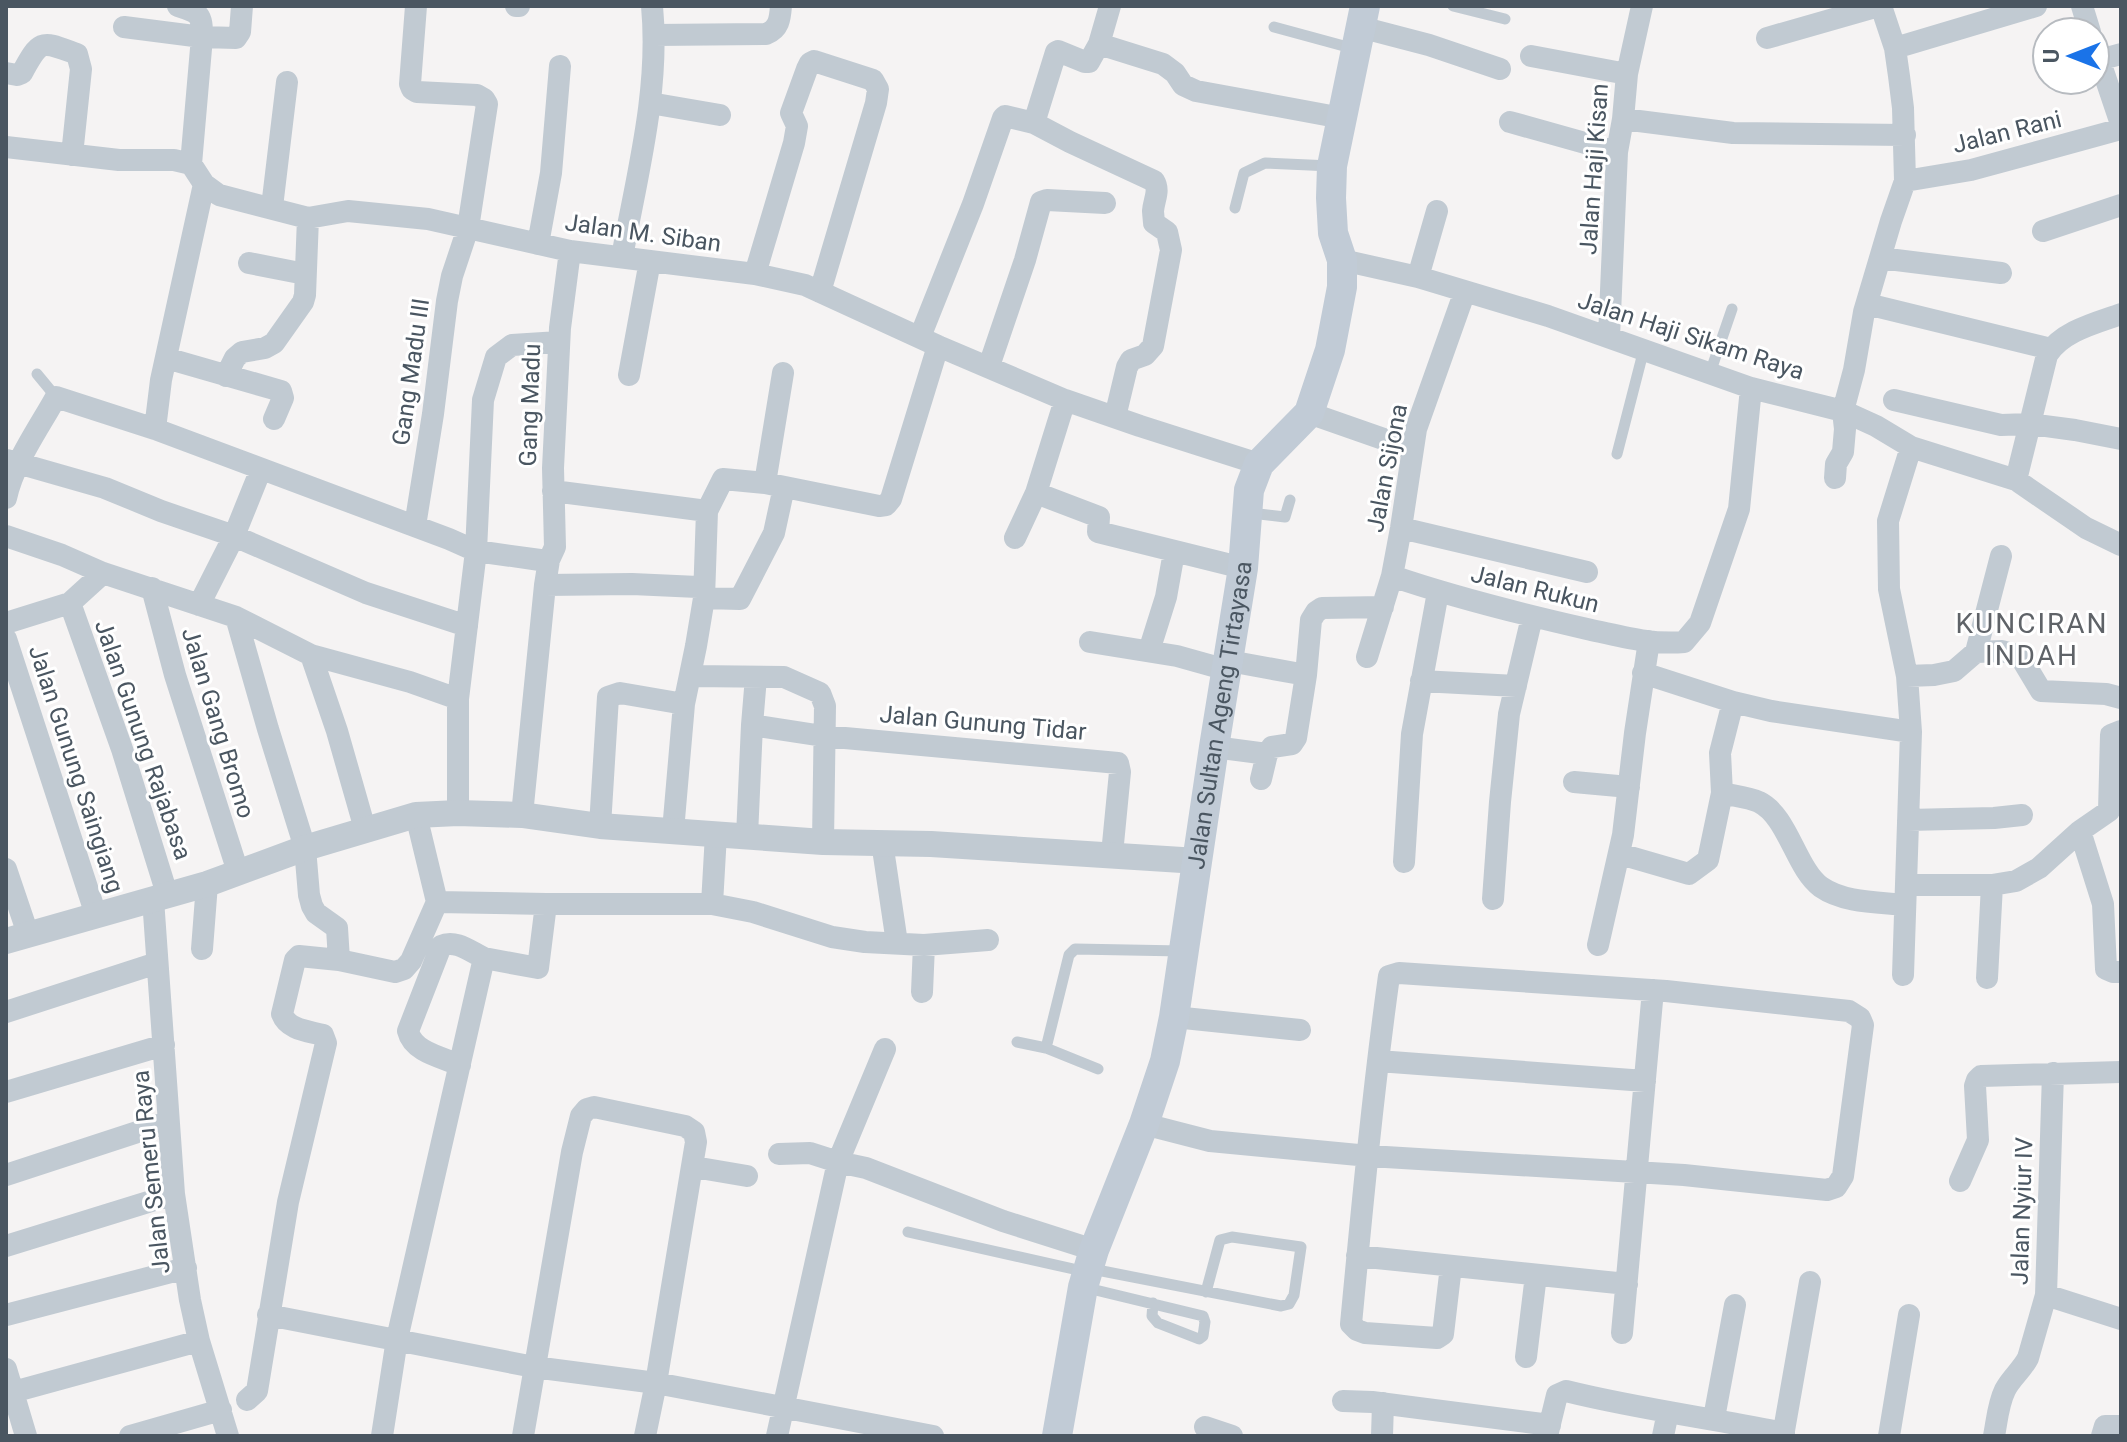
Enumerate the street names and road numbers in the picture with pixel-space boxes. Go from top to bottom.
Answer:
street label: Jalan Haji Kisan [1574,82,1614,256]
street label: Jalan Rani [1950,105,2064,159]
street label: Jalan M. Siban [563,208,723,258]
street label: Jalan Haji Sikam Raya [1574,286,1808,386]
street label: Gang Madu III [387,297,435,447]
street label: Gang Madu [514,343,546,467]
street label: Jalan Sijona [1361,401,1413,535]
street label: Jalan Sultan Ageng Tirtayasa [1182,560,1257,871]
street label: Jalan Rukun [1468,560,1602,618]
street label: Jalan Gunung Rajabasa [89,616,197,864]
street label: Jalan Gang Bromo [176,624,260,822]
street label: Jalan Gunung Saingiang [23,642,129,896]
street label: Jalan Gunung Tidar [878,700,1088,746]
street label: Jalan Semeru Raya [126,1069,176,1275]
street label: Jalan Nyiur IV [2005,1137,2039,1285]

